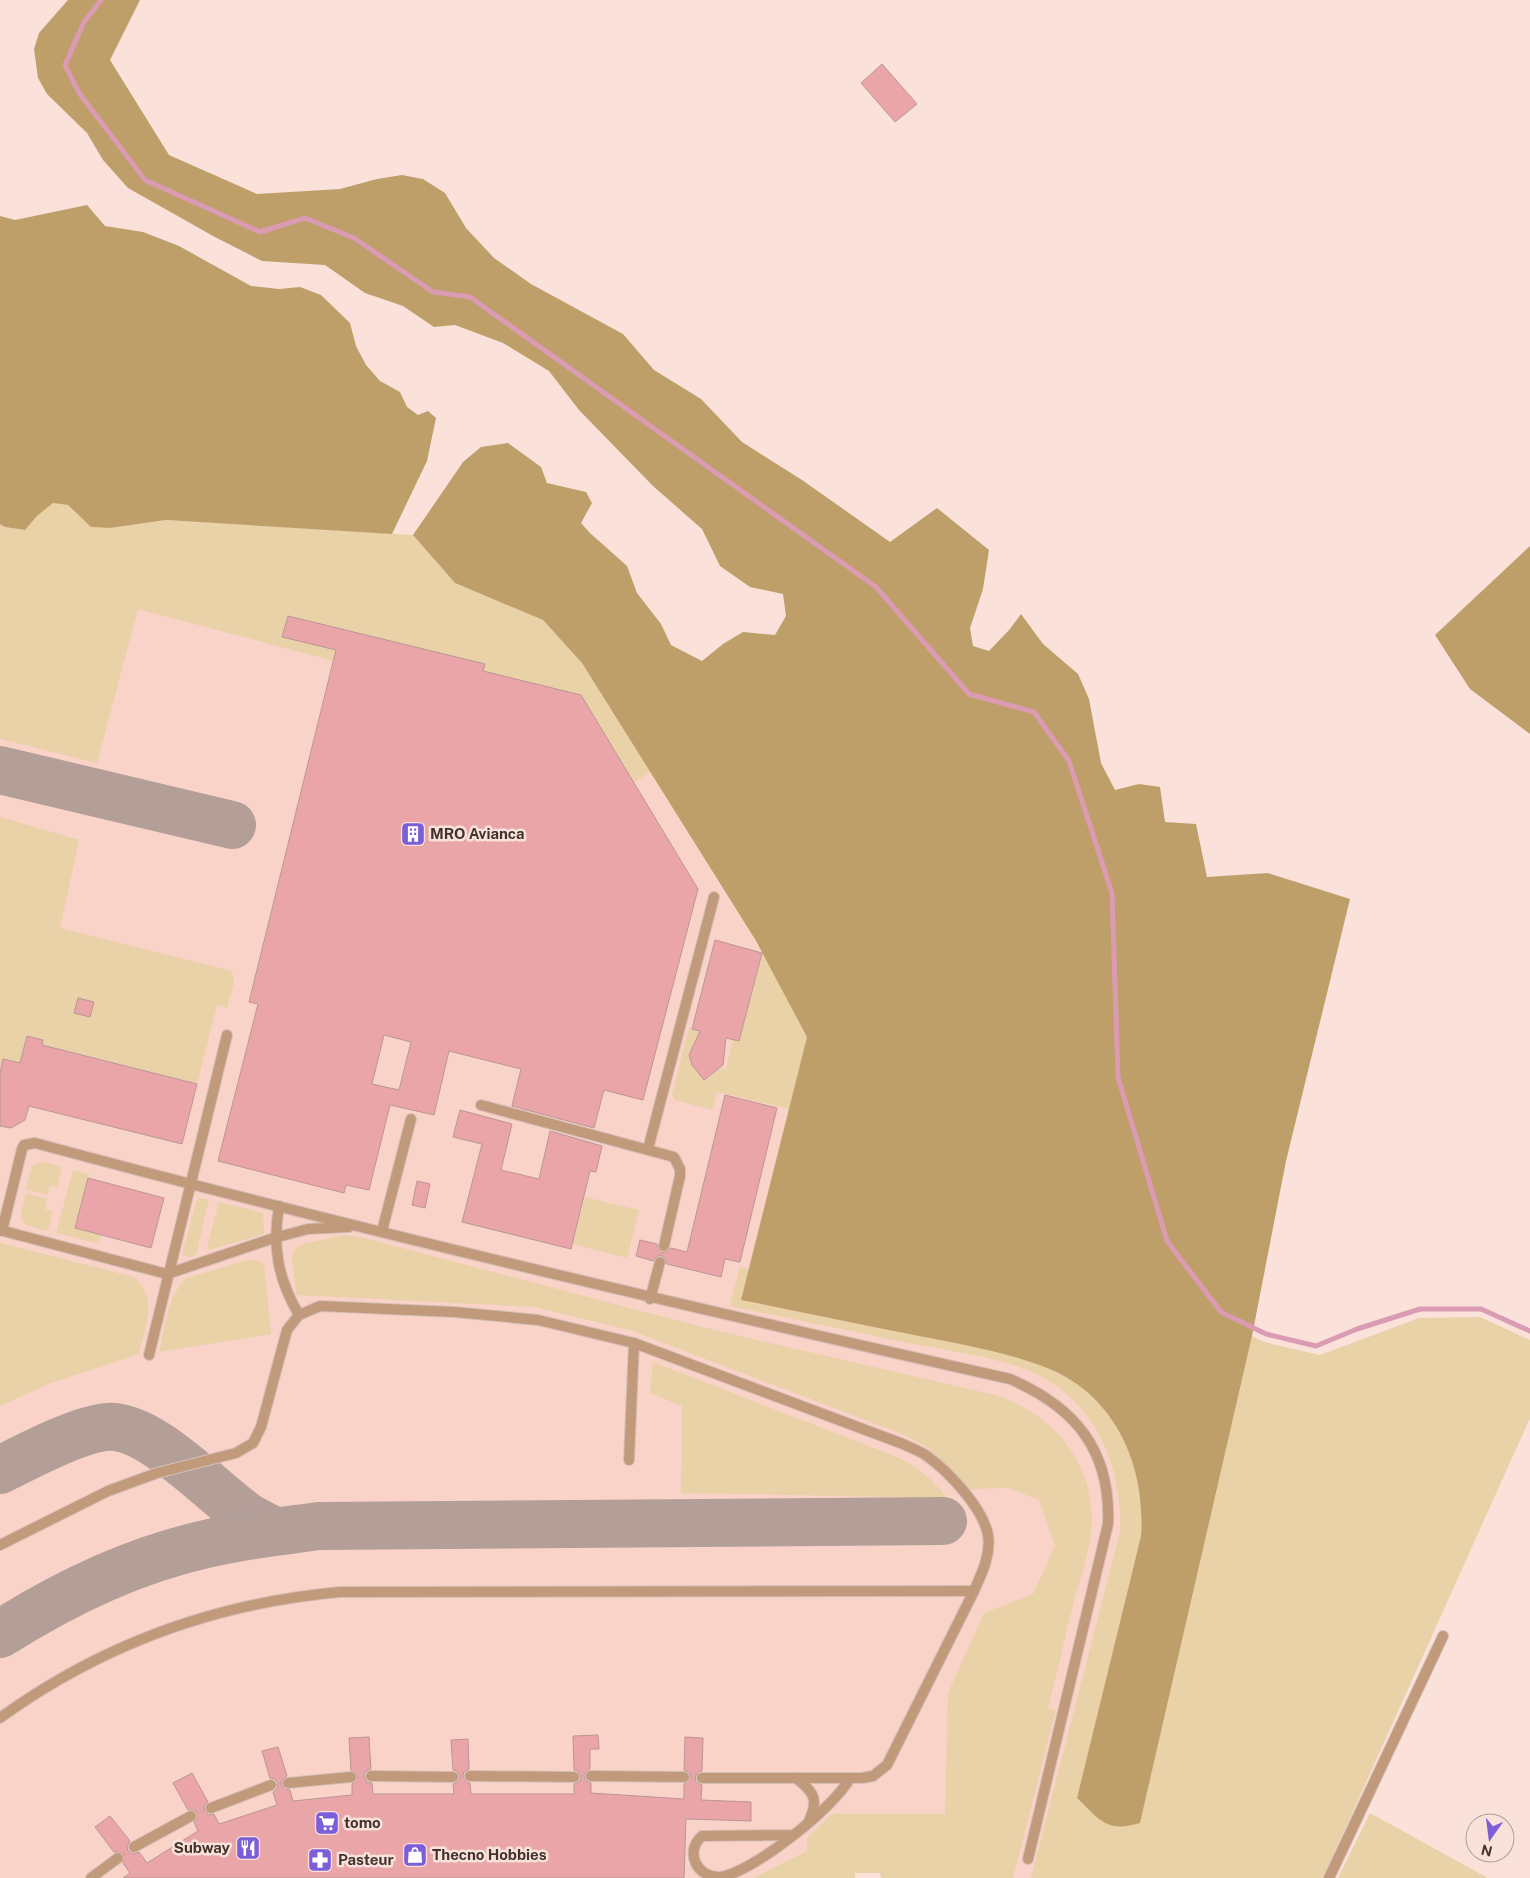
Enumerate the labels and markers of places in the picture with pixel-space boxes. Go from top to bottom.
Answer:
building icon: MRO Avianca [400,821,426,847]
place label: MRO Avianca [430,825,524,842]
supermarket icon: tomo [314,1810,340,1836]
place label: tomo [344,1814,381,1831]
restaurant icon: Subway [235,1835,261,1861]
place label: Subway [174,1839,231,1856]
shop icon: Thecno Hobbies [402,1842,428,1868]
place label: Thecno Hobbies [432,1846,547,1863]
pharmacy icon: Pasteur [307,1847,333,1873]
place label: Pasteur [338,1851,394,1868]

